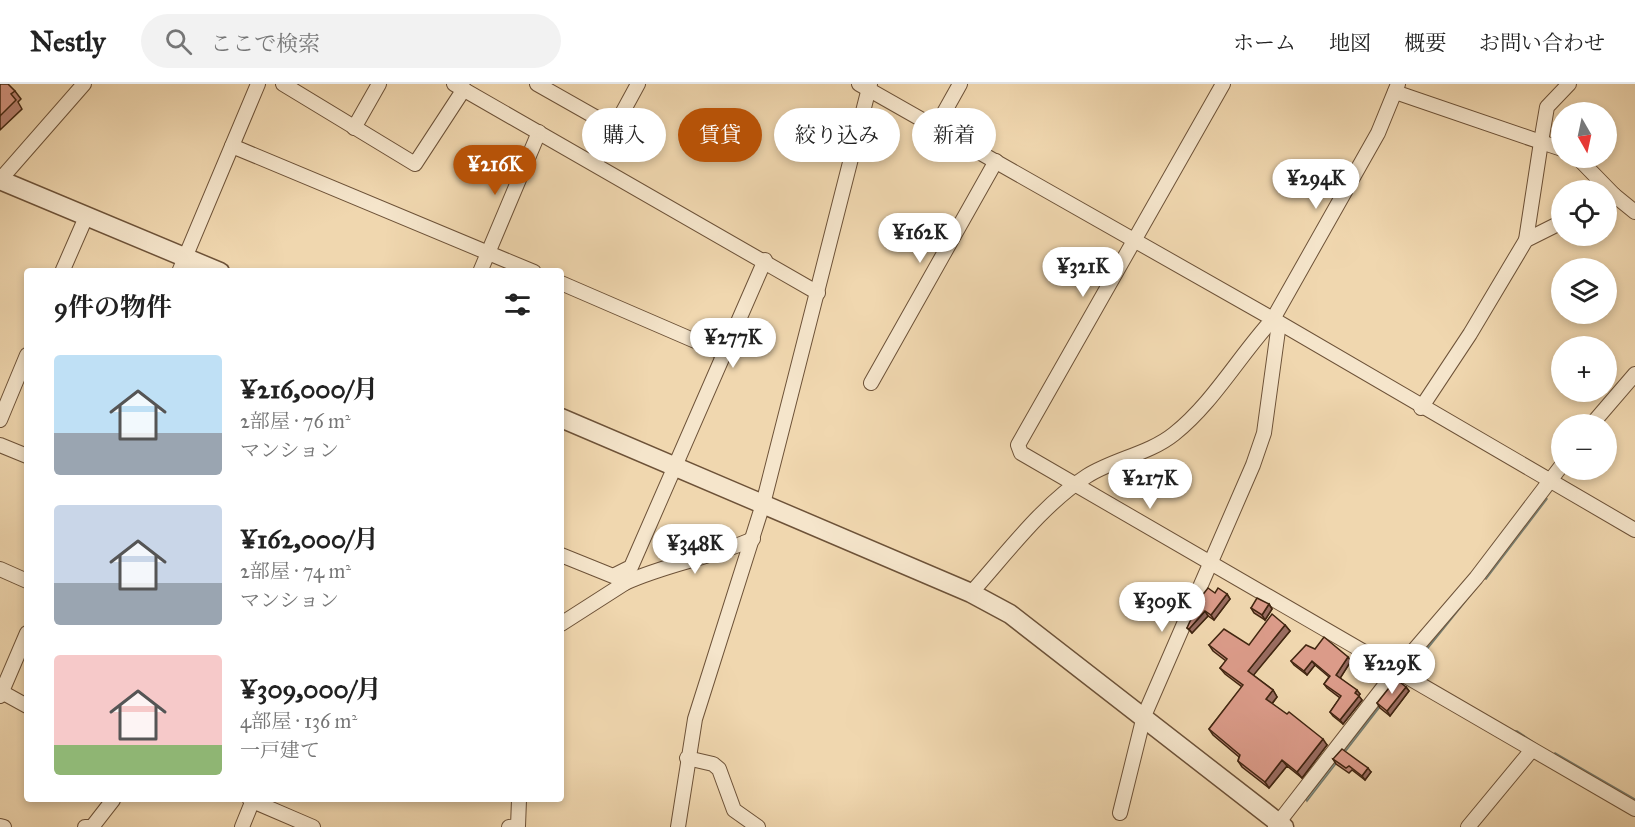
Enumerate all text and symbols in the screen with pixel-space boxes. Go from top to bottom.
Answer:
search box [141,14,561,68]
text: Nestly [30,24,105,59]
icon: search [162,25,195,58]
text: ここで検索 [210,30,320,57]
text: ホーム [1233,30,1296,56]
text: 地図 [1329,30,1371,56]
text: 概要 [1404,30,1446,56]
text: お問い合わせ [1479,30,1605,56]
north arrow [1551,102,1617,168]
map controls [1551,102,1617,480]
chip: 購入 [582,108,666,162]
chip: 賃貸 [678,108,762,162]
chip: 絞り込み [774,108,900,162]
chip: 新着 [912,108,996,162]
pin: ¥216K [453,145,537,196]
text: ¥216K [467,152,523,176]
pin: ¥294K [1274,159,1358,210]
text: ¥294K [1286,166,1346,190]
button: locate [1551,180,1617,246]
pin: ¥162K [878,213,962,264]
text: ¥162K [892,220,948,244]
pin: ¥321K [1041,247,1125,298]
text: ¥321K [1056,254,1110,278]
button: layers [1551,258,1617,324]
icon: filters [501,288,534,321]
text: 9件の物件 [54,291,172,323]
pin: ¥277K [691,318,775,369]
text: ¥277K [704,325,762,349]
button: + [1551,336,1617,402]
text: ¥216,000/月 [240,373,379,405]
icon: home [102,379,174,451]
text: 2部屋 · 76 m² [240,409,351,433]
button: − [1551,414,1617,480]
text: マンション [240,438,339,462]
pin: ¥217K [1108,459,1192,510]
text: ¥217K [1122,466,1178,490]
text: ¥162,000/月 [240,523,379,555]
pin: ¥348K [653,524,737,575]
icon: home [102,529,174,601]
text: ¥348K [666,531,724,555]
text: 2部屋 · 74 m² [240,559,351,583]
pin: ¥309K [1120,582,1204,633]
text: マンション [240,588,339,612]
text: ¥309K [1133,589,1191,613]
pin: ¥229K [1350,644,1434,695]
text: ¥229K [1363,651,1421,675]
text: ¥309,000/月 [240,673,382,705]
icon: home [102,679,174,751]
text: 4部屋 · 136 m² [240,709,357,733]
text: 一戸建て [240,738,320,762]

